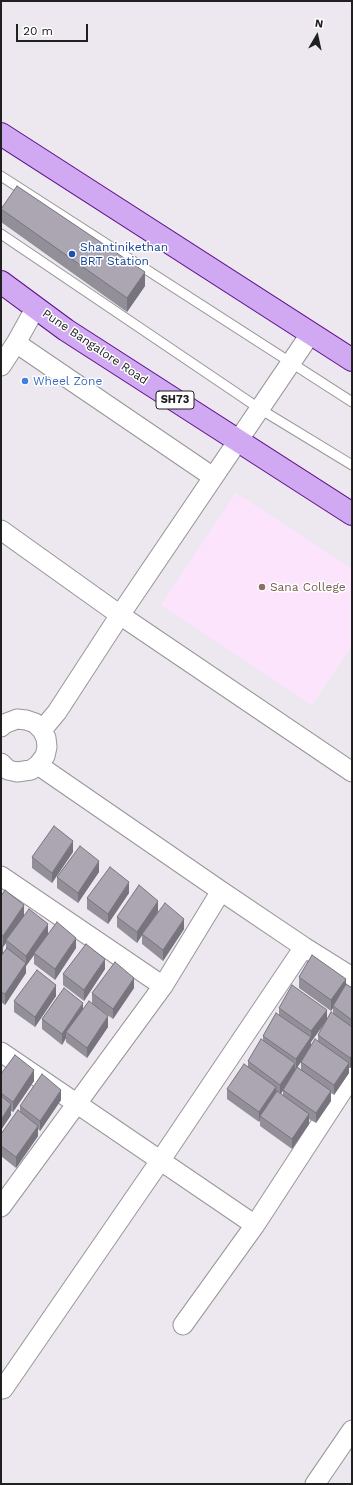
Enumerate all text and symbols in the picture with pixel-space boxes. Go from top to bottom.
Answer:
scale bar [18,16,90,42]
north arrow [297,16,337,56]
text: N [314,17,324,31]
text: 20 m [23,24,53,38]
place label: Shantinikethan BRT Station [80,240,168,268]
marker: Shantinikethan BRT Station [67,249,77,259]
street label: Pune Bangalore Road [39,306,151,388]
place label: Wheel Zone [33,374,102,388]
marker: Wheel Zone [20,376,30,386]
road number: SH73 [156,391,194,409]
place label: Sana College [270,580,346,594]
marker: Sana College [257,582,267,592]

